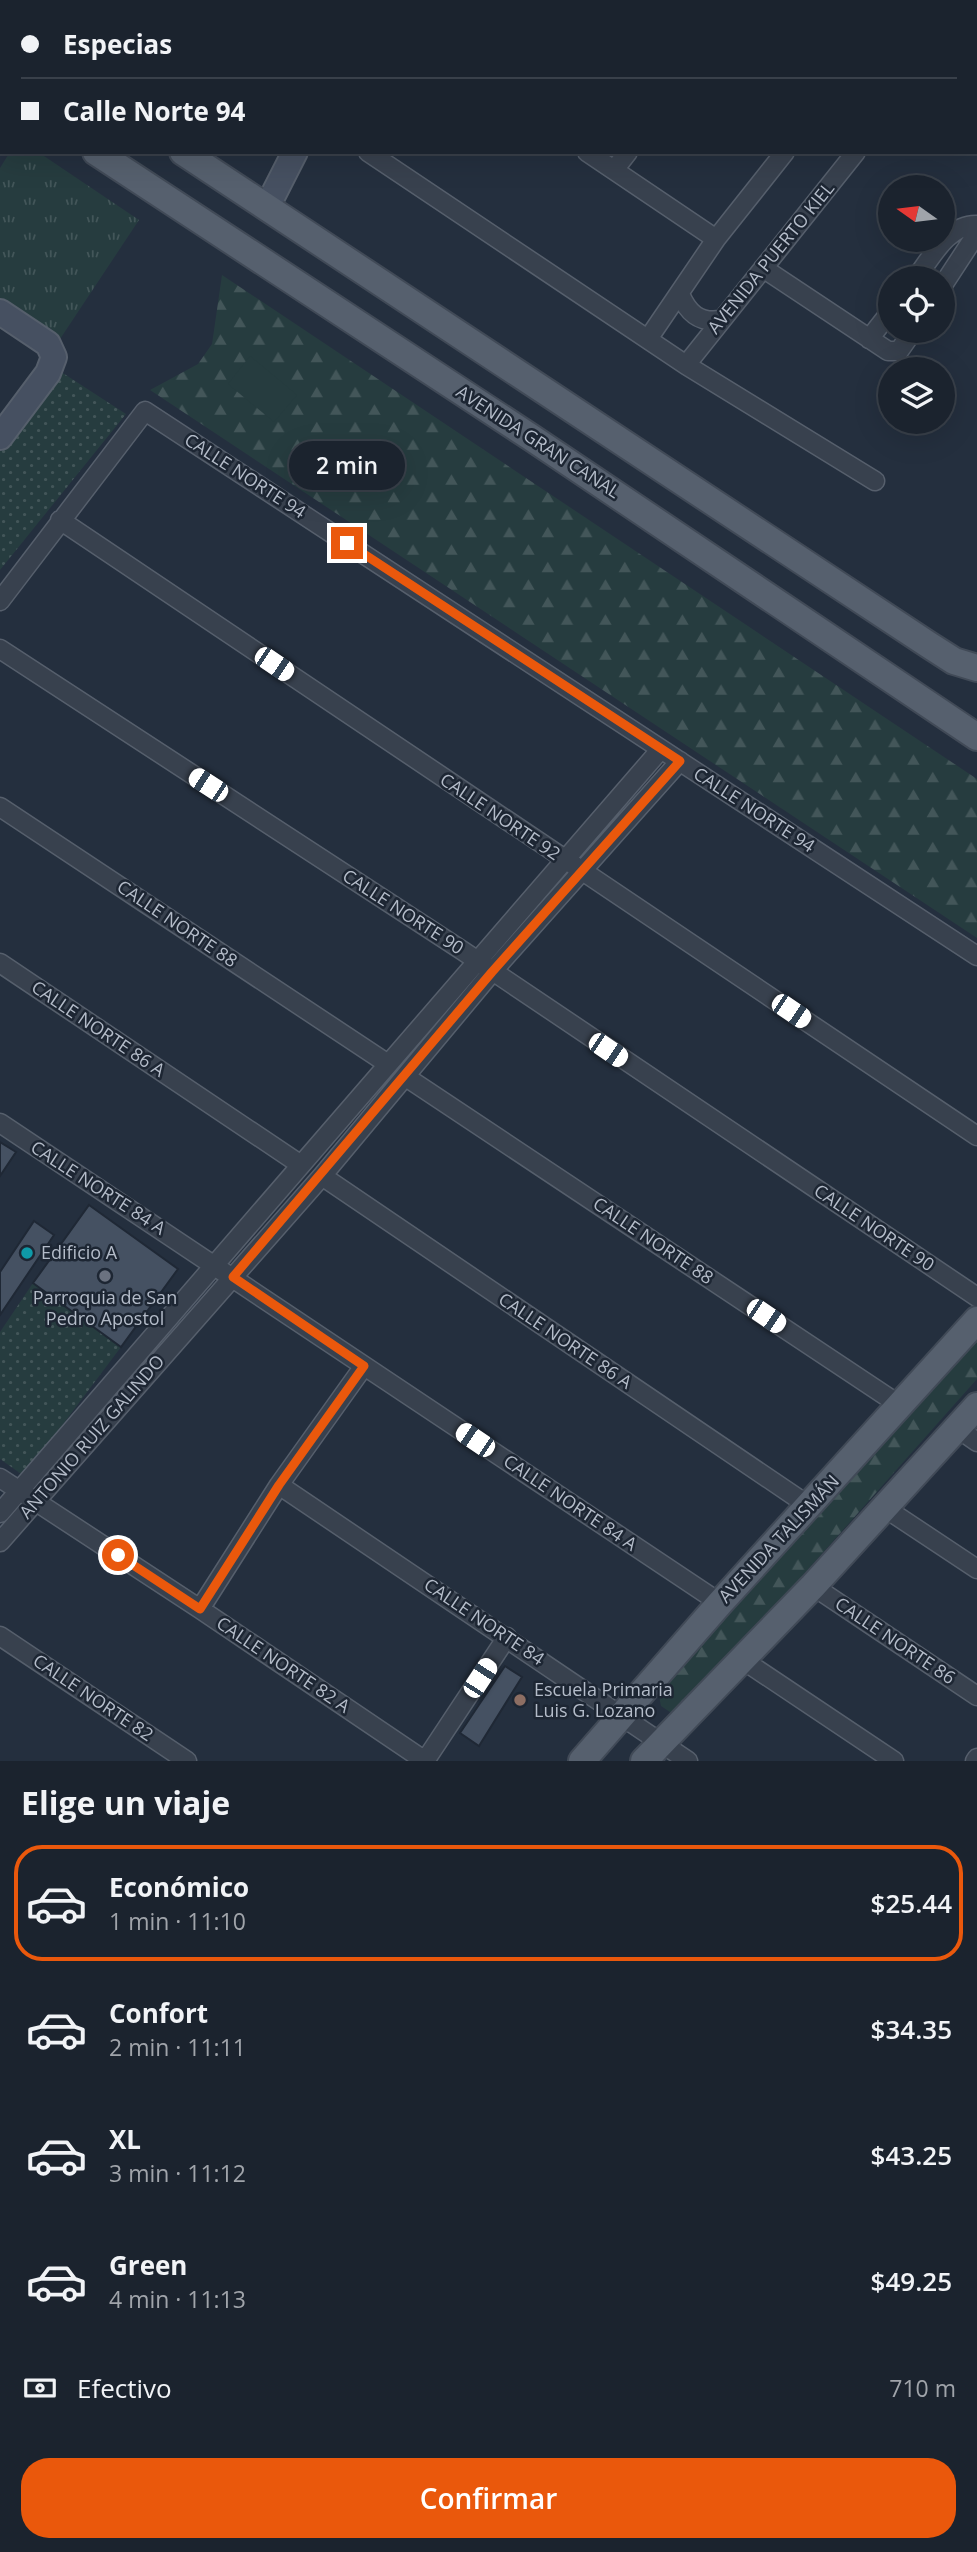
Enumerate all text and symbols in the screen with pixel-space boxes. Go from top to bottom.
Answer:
text: Especias [63,26,172,62]
text: Calle Norte 94 [63,93,245,129]
north arrow [878,175,956,252]
map controls [878,175,955,434]
street label: AVENIDA PUERTO KIEL [701,176,839,338]
button: locate [878,266,955,343]
button: layers [878,357,955,434]
street label: AVENIDA GRAN CANAL [452,379,625,503]
street label: CALLE NORTE 94 [180,427,311,523]
callout: 2 min [289,442,405,490]
text: 2 min [316,449,378,481]
route end [331,527,363,559]
car [251,644,298,684]
street label: CALLE NORTE 94 [689,761,820,857]
car [185,765,232,805]
street label: CALLE NORTE 92 [436,767,565,865]
street label: CALLE NORTE 90 [338,863,469,959]
street label: CALLE NORTE 88 [113,874,242,972]
street label: CALLE NORTE 86 A [27,975,170,1082]
car [768,991,815,1031]
car [585,1030,632,1070]
street label: CALLE NORTE 84 A [27,1135,171,1240]
street label: CALLE NORTE 90 [810,1178,939,1276]
street label: CALLE NORTE 88 [589,1191,718,1289]
place label: Edificio A [41,1240,118,1264]
marker: Edificio A [19,1245,35,1261]
marker: Parroquia de San Pedro Apostol [97,1268,113,1284]
place label: Parroquia de San Pedro Apostol [33,1285,177,1330]
street label: CALLE NORTE 86 A [494,1287,637,1394]
car [743,1296,790,1336]
street label: ANTONIO RUIZ GALINDO [13,1349,169,1523]
car [452,1420,499,1460]
street label: CALLE NORTE 84 A [499,1449,642,1556]
street label: AVENIDA TALISMÁN [713,1469,844,1607]
route start [102,1539,134,1571]
street label: CALLE NORTE 84 [420,1572,549,1670]
street label: CALLE NORTE 86 [831,1591,960,1689]
street label: CALLE NORTE 82 A [212,1611,355,1718]
street label: CALLE NORTE 82 [29,1648,158,1746]
car [460,1655,501,1701]
place label: Escuela Primaria Luis G. Lozano [534,1677,673,1722]
marker: Escuela Primaria Luis G. Lozano [512,1692,528,1708]
text: Elige un viaje [21,1781,230,1824]
text: Económico [109,1869,249,1905]
icon: car [25,1872,88,1935]
text: $25.44 [871,1885,952,1921]
text: 1 min · 11:10 [109,1905,246,1937]
text: Confort [109,1995,208,2031]
icon: car [25,1998,88,2061]
text: $34.35 [871,2011,952,2047]
text: 2 min · 11:11 [109,2031,246,2063]
text: XL [109,2121,141,2157]
icon: car [25,2124,88,2187]
text: $43.25 [871,2137,952,2173]
text: 3 min · 11:12 [109,2157,246,2189]
text: Green [109,2247,187,2283]
icon: car [25,2250,88,2313]
text: $49.25 [871,2263,952,2299]
text: 4 min · 11:13 [109,2283,246,2315]
icon: cash [21,2369,59,2407]
text: Efectivo [77,2370,172,2406]
text: 710 m [889,2372,956,2404]
button: Confirmar [21,2458,956,2538]

